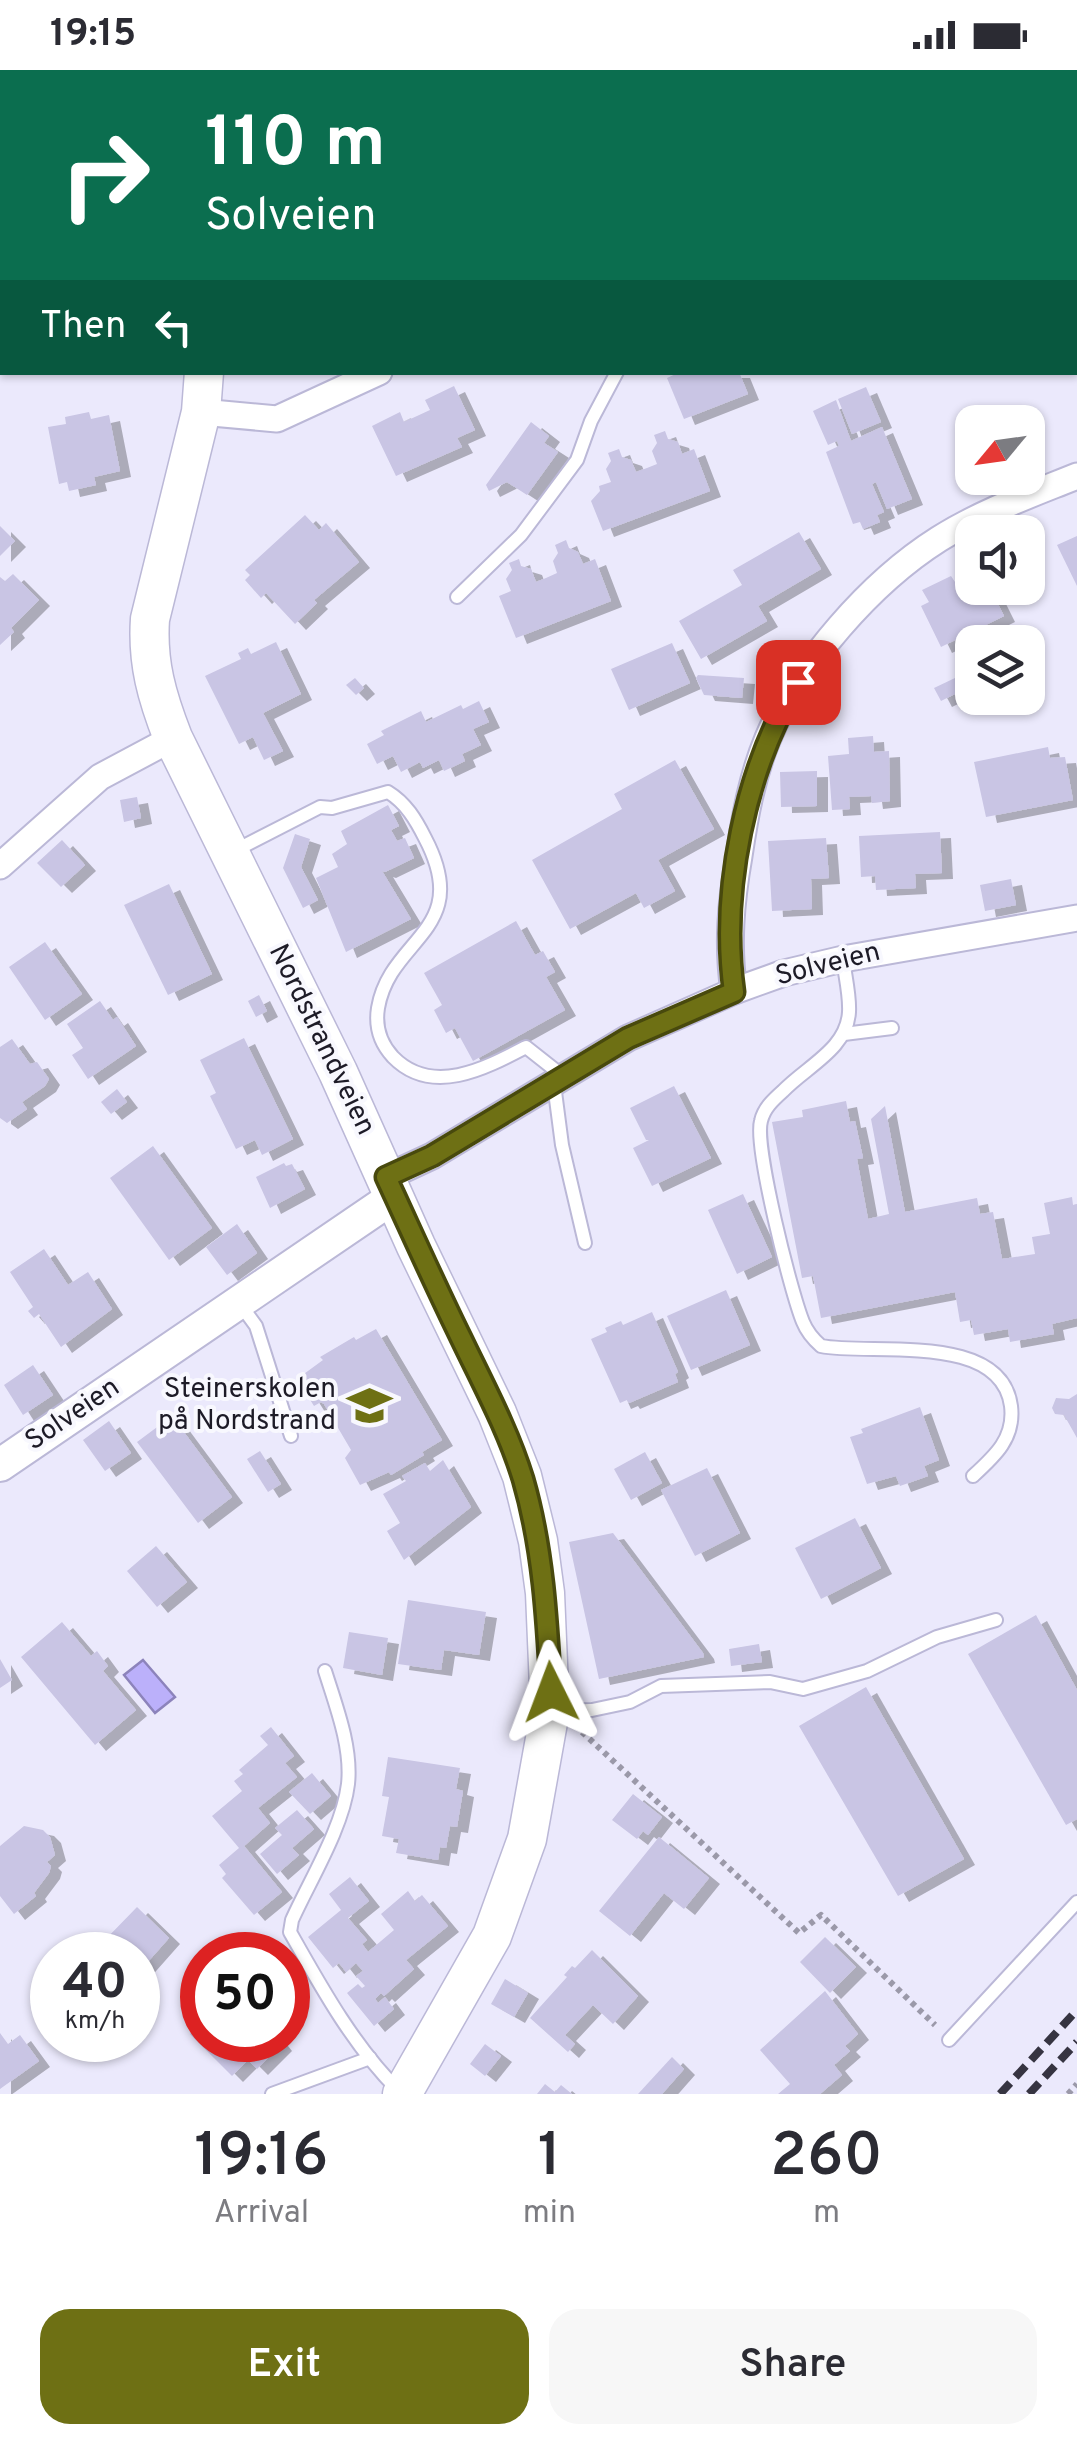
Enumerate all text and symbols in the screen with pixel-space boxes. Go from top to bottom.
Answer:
text: 19:15 [50,11,136,60]
text: 110 m [205,102,386,191]
icon: right [40,110,170,240]
text: Solveien [205,189,377,246]
icon: left [146,300,201,355]
text: Then [40,303,126,352]
north arrow [955,405,1045,495]
map controls [955,405,1045,715]
button: sound [955,515,1045,605]
button: layers [955,625,1045,715]
pin [756,640,841,725]
icon: arrive [771,655,826,710]
street label: Solveien [772,935,884,995]
street label: Nordstrandveien [259,938,383,1142]
street label: Solveien [19,1370,127,1460]
place label: Steinerskolen på Nordstrand [158,1372,336,1440]
school or university icon: Steinerskolen på Nordstrand [345,1382,393,1430]
position arrow [499,1640,603,1744]
speed limit sign: 50 [180,1932,310,2062]
text: 40 [62,1953,128,2016]
text: km/h [65,2006,125,2038]
text: 19:16 [194,2121,328,2197]
text: 1 [538,2121,561,2197]
text: 260 [770,2121,883,2197]
text: Arrival [214,2194,309,2234]
text: min [523,2194,576,2234]
text: m [813,2194,840,2234]
button: Exit [40,2309,529,2424]
button: Share [549,2309,1037,2424]

